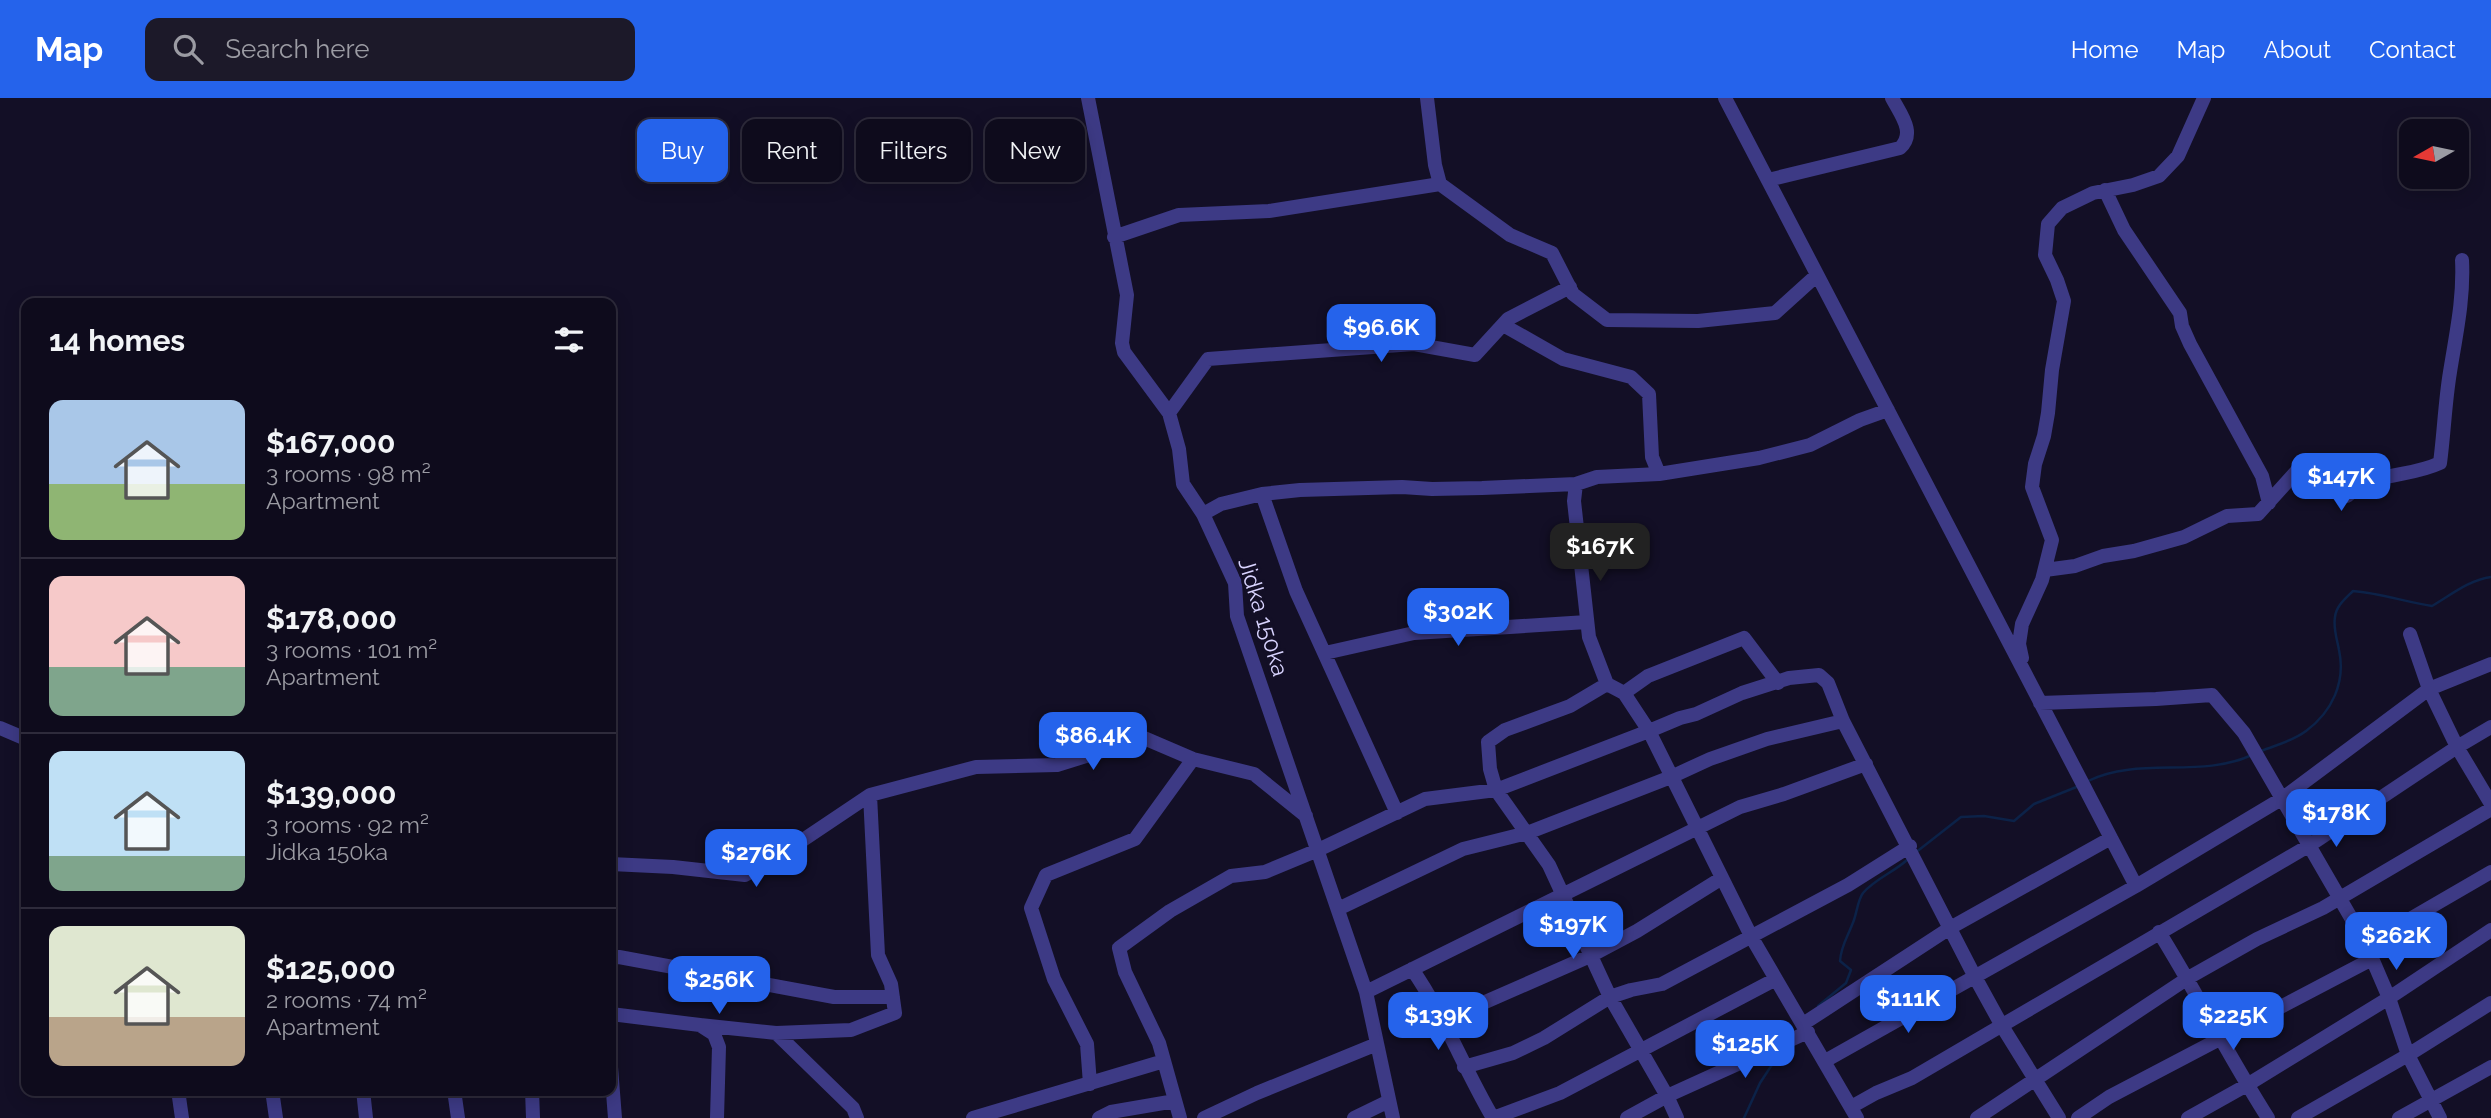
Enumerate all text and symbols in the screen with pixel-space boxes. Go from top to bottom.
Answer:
search box [145,18,635,81]
text: Map [35,30,103,69]
icon: search [169,30,207,68]
text: Search here [225,34,370,64]
text: Home [2071,35,2139,64]
text: Map [2177,35,2225,64]
text: About [2263,35,2331,64]
text: Contact [2369,35,2456,64]
chip: Buy [637,119,728,182]
chip: Rent [742,119,842,182]
chip: Filters [856,119,971,182]
chip: New [985,119,1085,182]
north arrow [2399,119,2469,189]
map controls [2399,119,2469,189]
pin: $96.6K [1324,304,1438,364]
text: $96.6K [1343,313,1419,340]
icon: filters [550,321,588,359]
text: 14 homes [49,323,185,358]
text: $167,000 [266,425,395,460]
icon: home [105,428,189,512]
pin: $147K [2292,454,2390,513]
text: 3 rooms · 98 m² [266,460,431,487]
text: $147K [2307,462,2375,489]
text: Apartment [266,487,380,514]
pin: $167K [1551,524,1649,583]
text: $167K [1566,532,1634,559]
street label: Jidka 150ka [1233,555,1295,679]
pin: $302K [1409,588,1507,648]
text: $302K [1423,597,1493,624]
text: $178,000 [266,601,397,636]
icon: home [105,604,189,688]
text: 3 rooms · 101 m² [266,636,437,663]
text: Apartment [266,663,380,690]
pin: $86.4K [1036,712,1150,772]
text: $86.4K [1055,721,1131,748]
text: $139,000 [266,776,396,811]
icon: home [105,779,189,863]
pin: $178K [2287,790,2385,849]
text: $178K [2302,798,2370,825]
text: 3 rooms · 92 m² [266,811,429,838]
pin: $276K [707,830,805,889]
text: Jidka 150ka [266,838,388,865]
text: $276K [721,838,791,865]
pin: $197K [1524,902,1622,961]
text: $197K [1539,910,1607,937]
pin: $262K [2347,912,2445,972]
text: $262K [2361,921,2431,948]
text: $125,000 [266,951,396,986]
icon: home [105,954,189,1038]
pin: $256K [670,956,768,1016]
text: $256K [684,965,754,992]
pin: $111K [1859,976,1957,1035]
text: $111K [1876,984,1940,1011]
text: 2 rooms · 74 m² [266,986,427,1013]
pin: $139K [1389,992,1487,1052]
pin: $225K [2184,992,2282,1052]
text: $139K [1404,1001,1472,1028]
text: $225K [2199,1001,2267,1028]
text: Apartment [266,1013,380,1040]
pin: $125K [1696,1020,1794,1080]
text: $125K [1711,1029,1779,1056]

